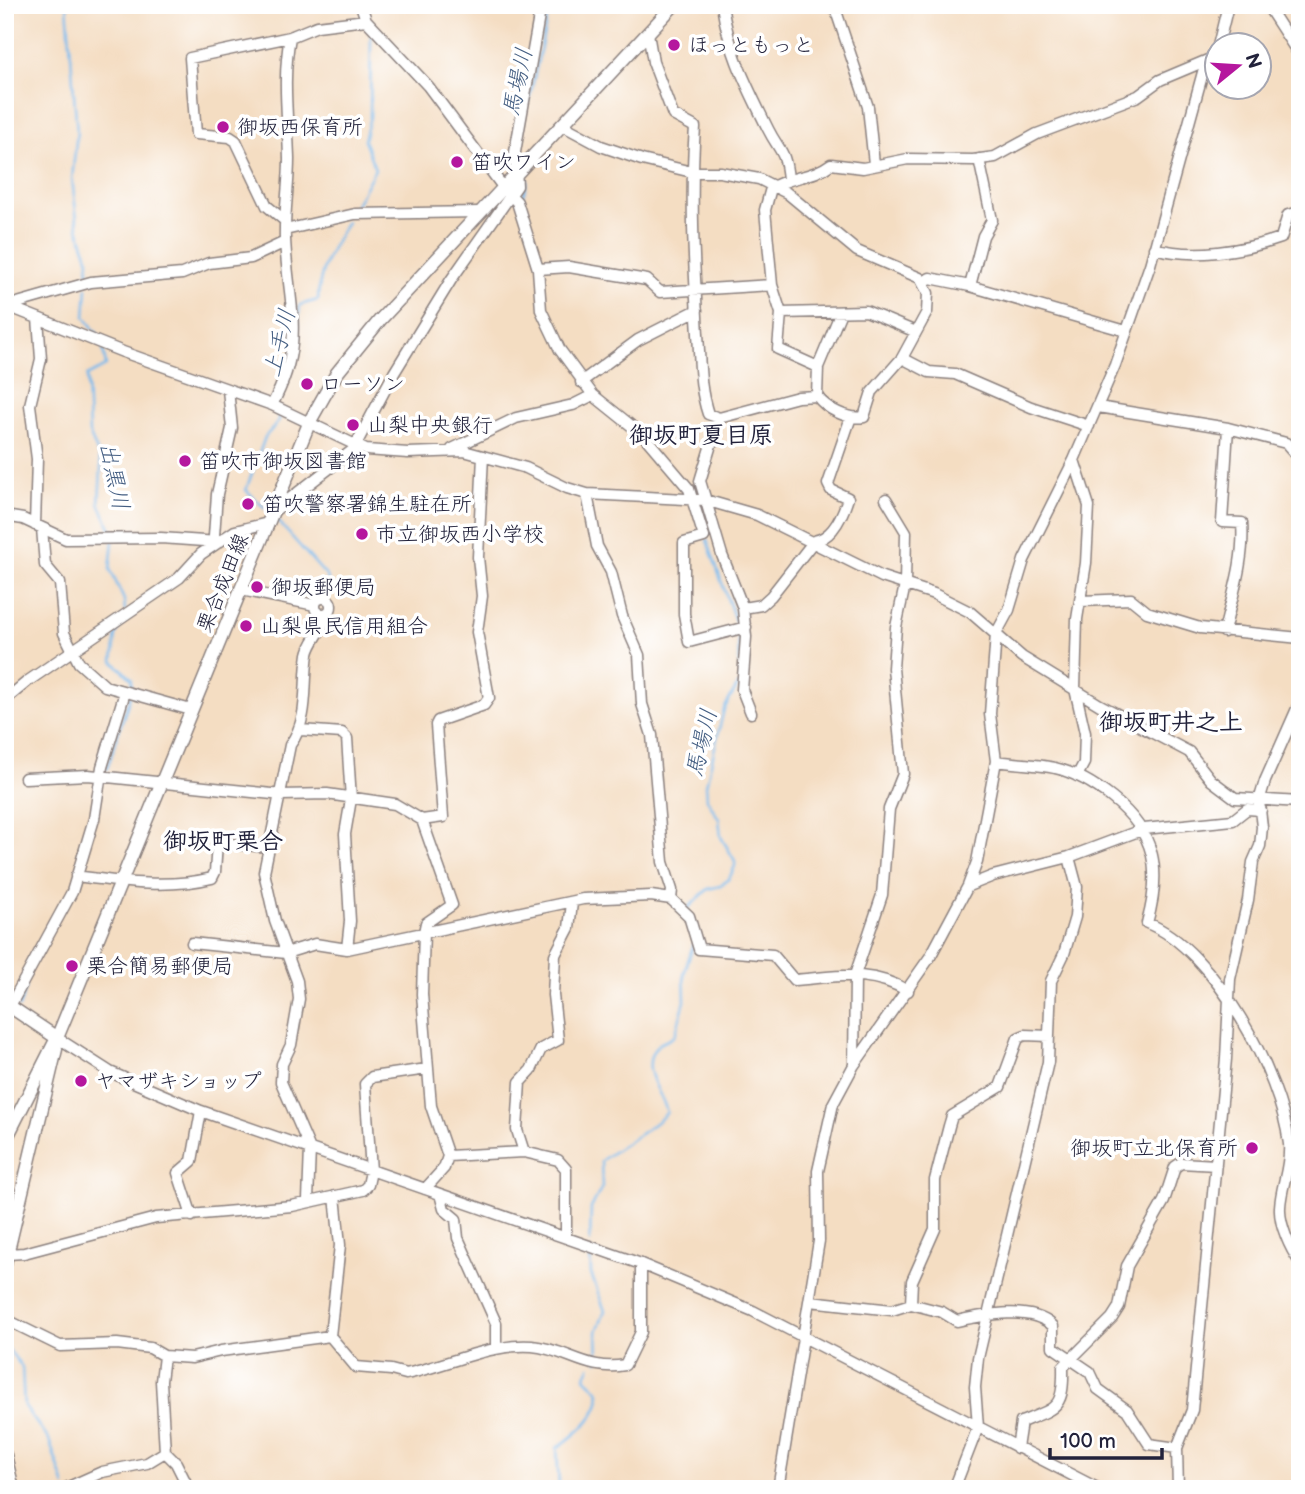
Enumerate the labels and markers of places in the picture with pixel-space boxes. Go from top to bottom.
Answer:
place label: ほっともっと [688,33,814,58]
marker: ほっともっと [666,37,682,53]
place label: 御坂西保育所 [237,115,363,140]
marker: 御坂西保育所 [215,119,231,135]
place label: 笛吹ワイン [471,150,576,175]
marker: 笛吹ワイン [449,154,465,170]
place label: ローソン [321,372,405,397]
marker: ローソン [299,376,315,392]
place label: 山梨中央銀行 [367,413,493,438]
marker: 山梨中央銀行 [345,417,361,433]
place label: 笛吹市御坂図書館 [199,449,367,474]
marker: 笛吹市御坂図書館 [177,453,193,469]
place label: 笛吹警察署錦生駐在所 [262,492,472,517]
marker: 笛吹警察署錦生駐在所 [240,496,256,512]
place label: 市立御坂西小学校 [376,522,544,547]
marker: 市立御坂西小学校 [354,526,370,542]
place label: 御坂郵便局 [271,575,376,600]
marker: 御坂郵便局 [249,579,265,595]
place label: 山梨県民信用組合 [260,614,428,639]
marker: 山梨県民信用組合 [238,618,254,634]
place label: 栗合簡易郵便局 [86,954,233,979]
marker: 栗合簡易郵便局 [64,958,80,974]
place label: ヤマザキショップ [95,1069,262,1094]
marker: ヤマザキショップ [73,1073,89,1089]
place label: 御坂町立北保育所 [1070,1136,1238,1161]
marker: 御坂町立北保育所 [1244,1140,1260,1156]

